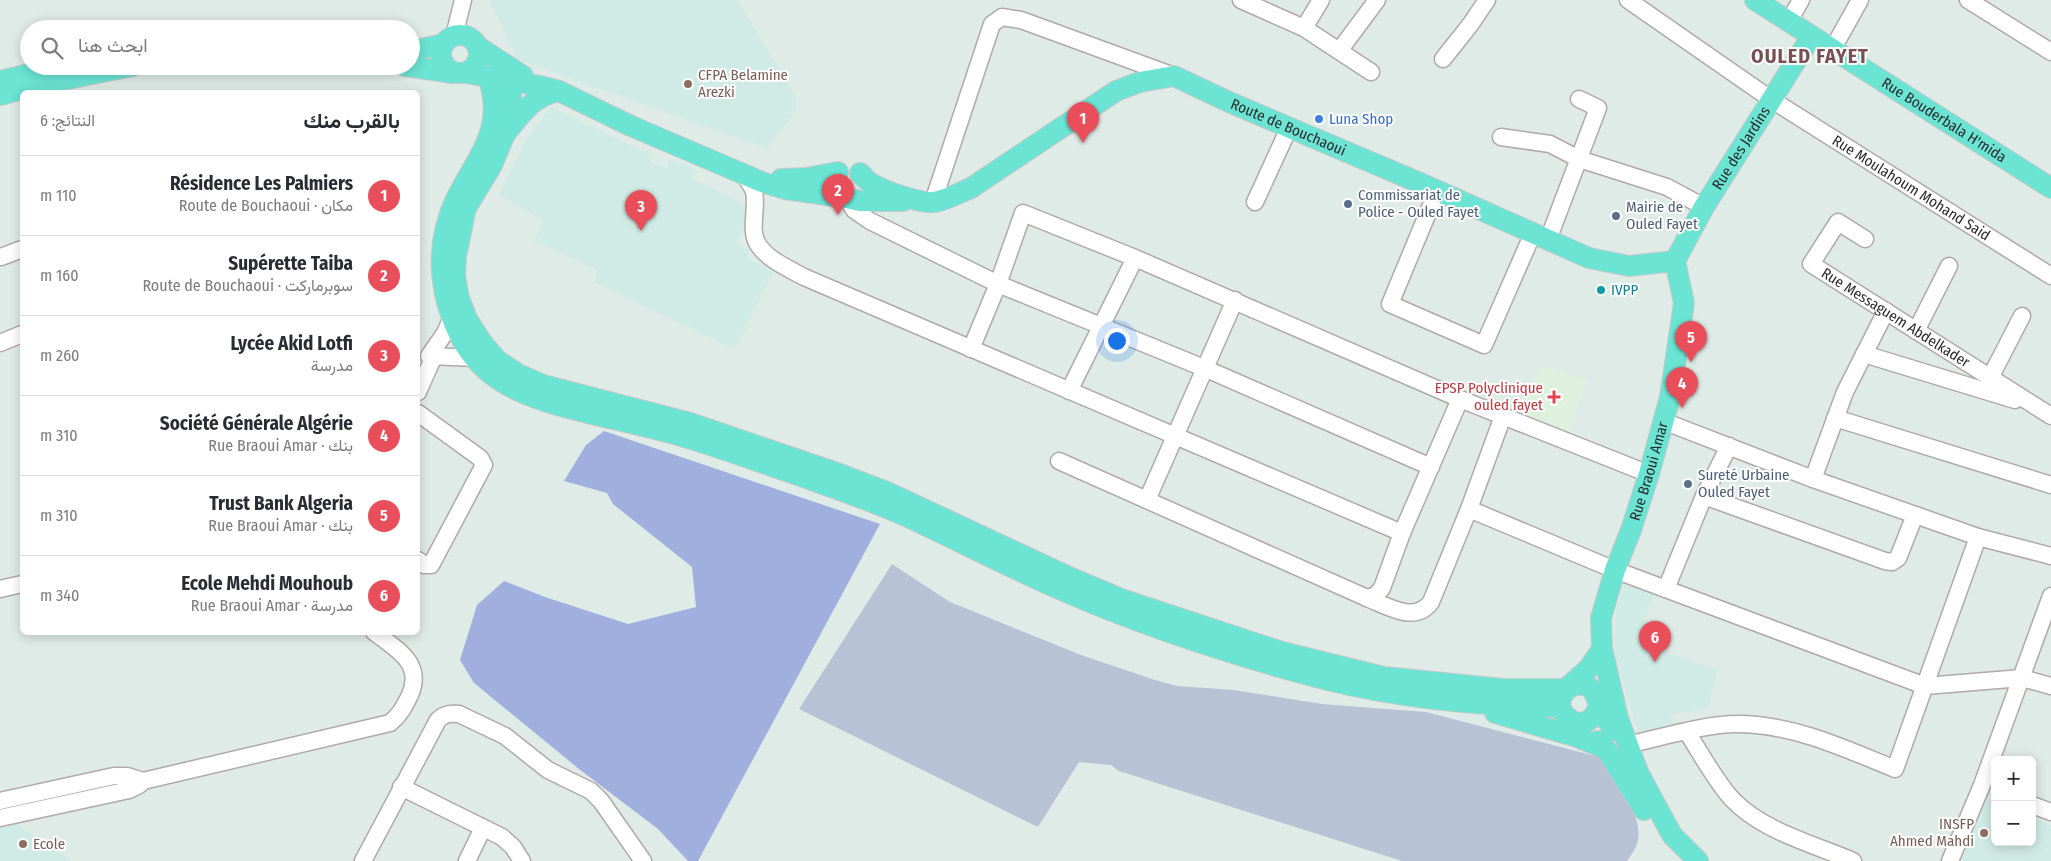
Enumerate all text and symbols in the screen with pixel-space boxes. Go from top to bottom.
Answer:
search box [20,20,420,75]
icon: search [38,34,66,62]
text: ابحث هنا [78,34,148,57]
district label: OULED FAYET [1751,44,1869,68]
place label: CFPA Belamine Arezki [698,66,788,101]
street label: Rue Bouderbala H'mida [1878,74,2010,166]
marker: CFPA Belamine Arezki [682,78,694,90]
street label: Route de Bouchaoui [1228,95,1349,160]
pin: 1 [1067,102,1099,143]
street label: Rue des Jardins [1708,103,1774,193]
text: بالقرب منك [303,108,400,134]
place label: Luna Shop [1329,110,1393,128]
text: النتائج: 6 [40,111,95,130]
marker: Luna Shop [1313,113,1325,125]
street label: Rue Moulahoum Mohand Said [1829,131,1994,244]
text: Résidence Les Palmiers [170,172,353,195]
pin: 2 [822,174,854,215]
text: 110 m [40,186,77,205]
text: 1 [381,186,387,205]
place label: Commissariat de Police - Ouled Fayet [1358,186,1479,221]
pin: 3 [625,190,657,231]
text: مكان · Route de Bouchaoui [179,196,353,215]
marker: Commissariat de Police - Ouled Fayet [1342,198,1354,210]
place label: Mairie de Ouled Fayet [1626,198,1698,233]
marker: Mairie de Ouled Fayet [1610,210,1622,222]
text: Supérette Taiba [228,252,353,275]
street label: Rue Messaguem Abdelkader [1818,264,1974,372]
text: 160 m [40,266,79,285]
text: 2 [380,266,388,285]
text: سوبرماركت · Route de Bouchaoui [142,276,353,295]
place label: IVPP [1611,281,1638,299]
marker: IVPP [1595,284,1607,296]
pin: 5 [1675,321,1707,362]
your location [1104,328,1130,354]
text: Lycée Akid Lotfi [231,332,353,355]
text: 260 m [40,346,79,365]
text: 3 [380,346,388,365]
text: مدرسة [311,356,353,375]
pin: 4 [1666,367,1698,408]
place label: EPSP Polyclinique ouled fayet [1435,379,1543,414]
marker: EPSP Polyclinique ouled fayet [1547,390,1561,404]
text: Société Générale Algérie [160,412,353,435]
street label: Rue Braoui Amar [1626,419,1672,523]
text: 310 m [40,426,78,445]
text: 4 [380,426,388,445]
text: بنك · Rue Braoui Amar [208,436,353,455]
place label: Sureté Urbaine Ouled Fayet [1698,466,1789,501]
marker: Sureté Urbaine Ouled Fayet [1682,478,1694,490]
text: Trust Bank Algeria [209,492,353,515]
text: 310 m [40,506,78,525]
text: 5 [380,506,388,525]
text: بنك · Rue Braoui Amar [208,516,353,535]
text: Ecole Mehdi Mouhoub [181,572,353,595]
text: 340 m [40,586,79,605]
text: 6 [380,586,388,605]
text: مدرسة · Rue Braoui Amar [191,596,353,615]
pin: 6 [1639,621,1671,662]
map controls [1991,756,2036,846]
button: + [1991,756,2036,801]
button: − [1991,801,2036,846]
place label: INSFP Ahmed Mahdi [1890,815,1974,850]
marker: INSFP Ahmed Mahdi [1978,827,1990,839]
place label: Ecole [33,835,65,853]
marker: Ecole [17,838,29,850]

